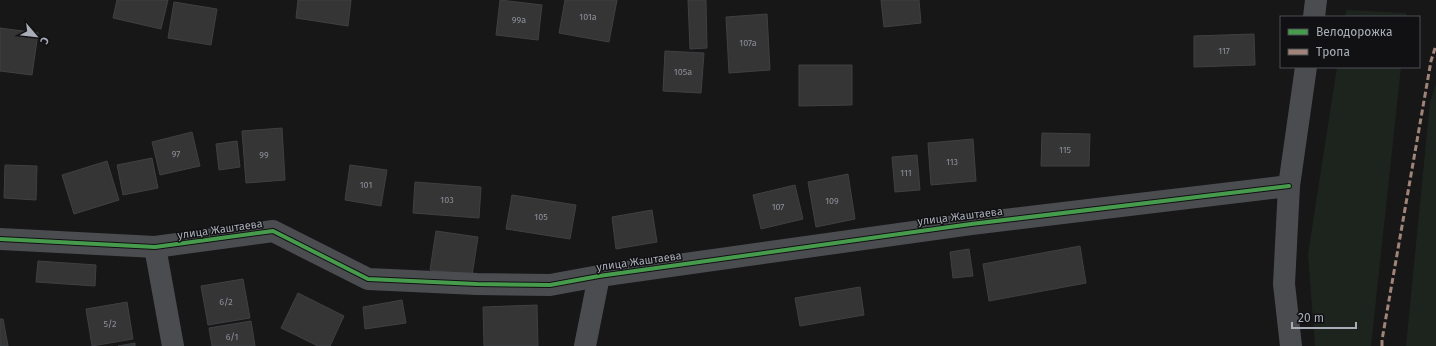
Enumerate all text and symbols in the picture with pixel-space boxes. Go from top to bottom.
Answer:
house number: 101а [579,12,597,22]
house number: 99а [512,15,526,25]
north arrow [16,16,56,56]
legend [1280,16,1420,68]
text: Велодорожка [1316,25,1392,39]
text: С [37,35,52,47]
house number: 107а [739,38,757,48]
text: Тропа [1316,45,1350,59]
house number: 117 [1218,46,1230,56]
house number: 105а [674,67,692,77]
house number: 115 [1059,145,1072,155]
house number: 97 [172,149,180,159]
house number: 99 [259,150,269,160]
house number: 113 [946,157,958,167]
house number: 111 [900,168,912,178]
house number: 101 [360,180,372,190]
house number: 103 [440,195,454,205]
house number: 109 [825,196,839,206]
house number: 107 [772,202,784,212]
street label: улица Жаштаева [917,205,1003,228]
house number: 105 [534,212,548,222]
street label: улица Жаштаева [177,217,263,242]
street label: улица Жаштаева [596,249,682,274]
house number: 6/2 [219,297,233,307]
scale bar [1292,304,1356,330]
text: 20 m [1298,311,1324,325]
house number: 5/2 [103,319,117,329]
house number: 6/1 [226,332,238,342]

